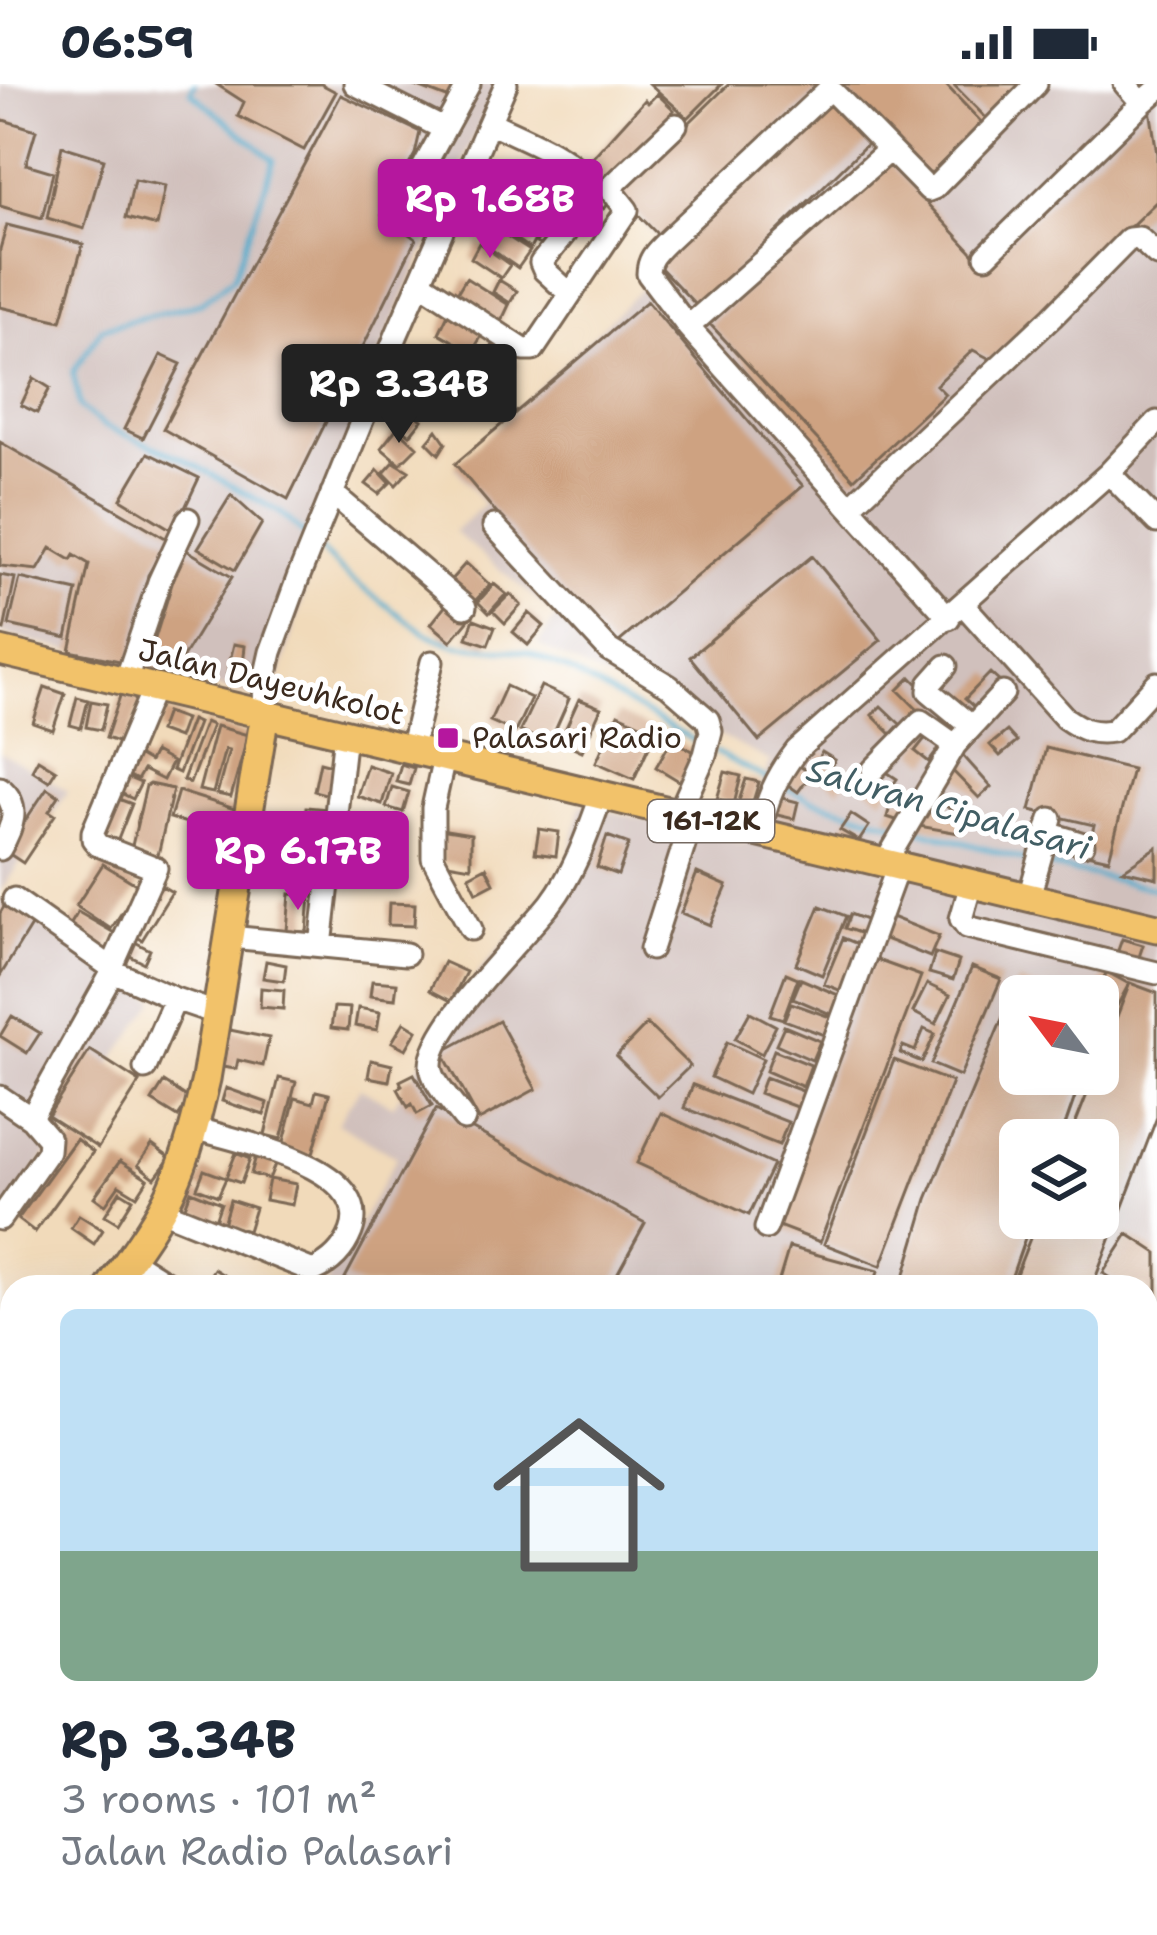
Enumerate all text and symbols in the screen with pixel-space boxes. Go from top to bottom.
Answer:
text: 06:59 [60,12,195,72]
pin: Rp 1.68B [366,159,614,261]
text: Rp 1.68B [405,172,575,224]
pin: Rp 3.34B [275,344,523,446]
text: Rp 3.34B [309,357,489,409]
street label: Jalan Dayeuhkolot [134,629,408,734]
place label: Palasari Radio [472,717,682,758]
marker: Palasari Radio [435,725,461,751]
water label: Saluran Cipalasari [802,746,1097,871]
road number: 161-12K [648,800,774,842]
pin: Rp 6.17B [174,811,422,913]
text: Rp 6.17B [214,824,382,876]
north arrow [999,975,1119,1095]
map controls [999,975,1119,1239]
button: layers [999,1119,1119,1239]
icon: home [471,1387,687,1603]
text: Rp 3.34B [60,1705,296,1773]
text: 3 rooms · 101 m² [60,1773,377,1825]
text: Jalan Radio Palasari [60,1825,453,1877]

